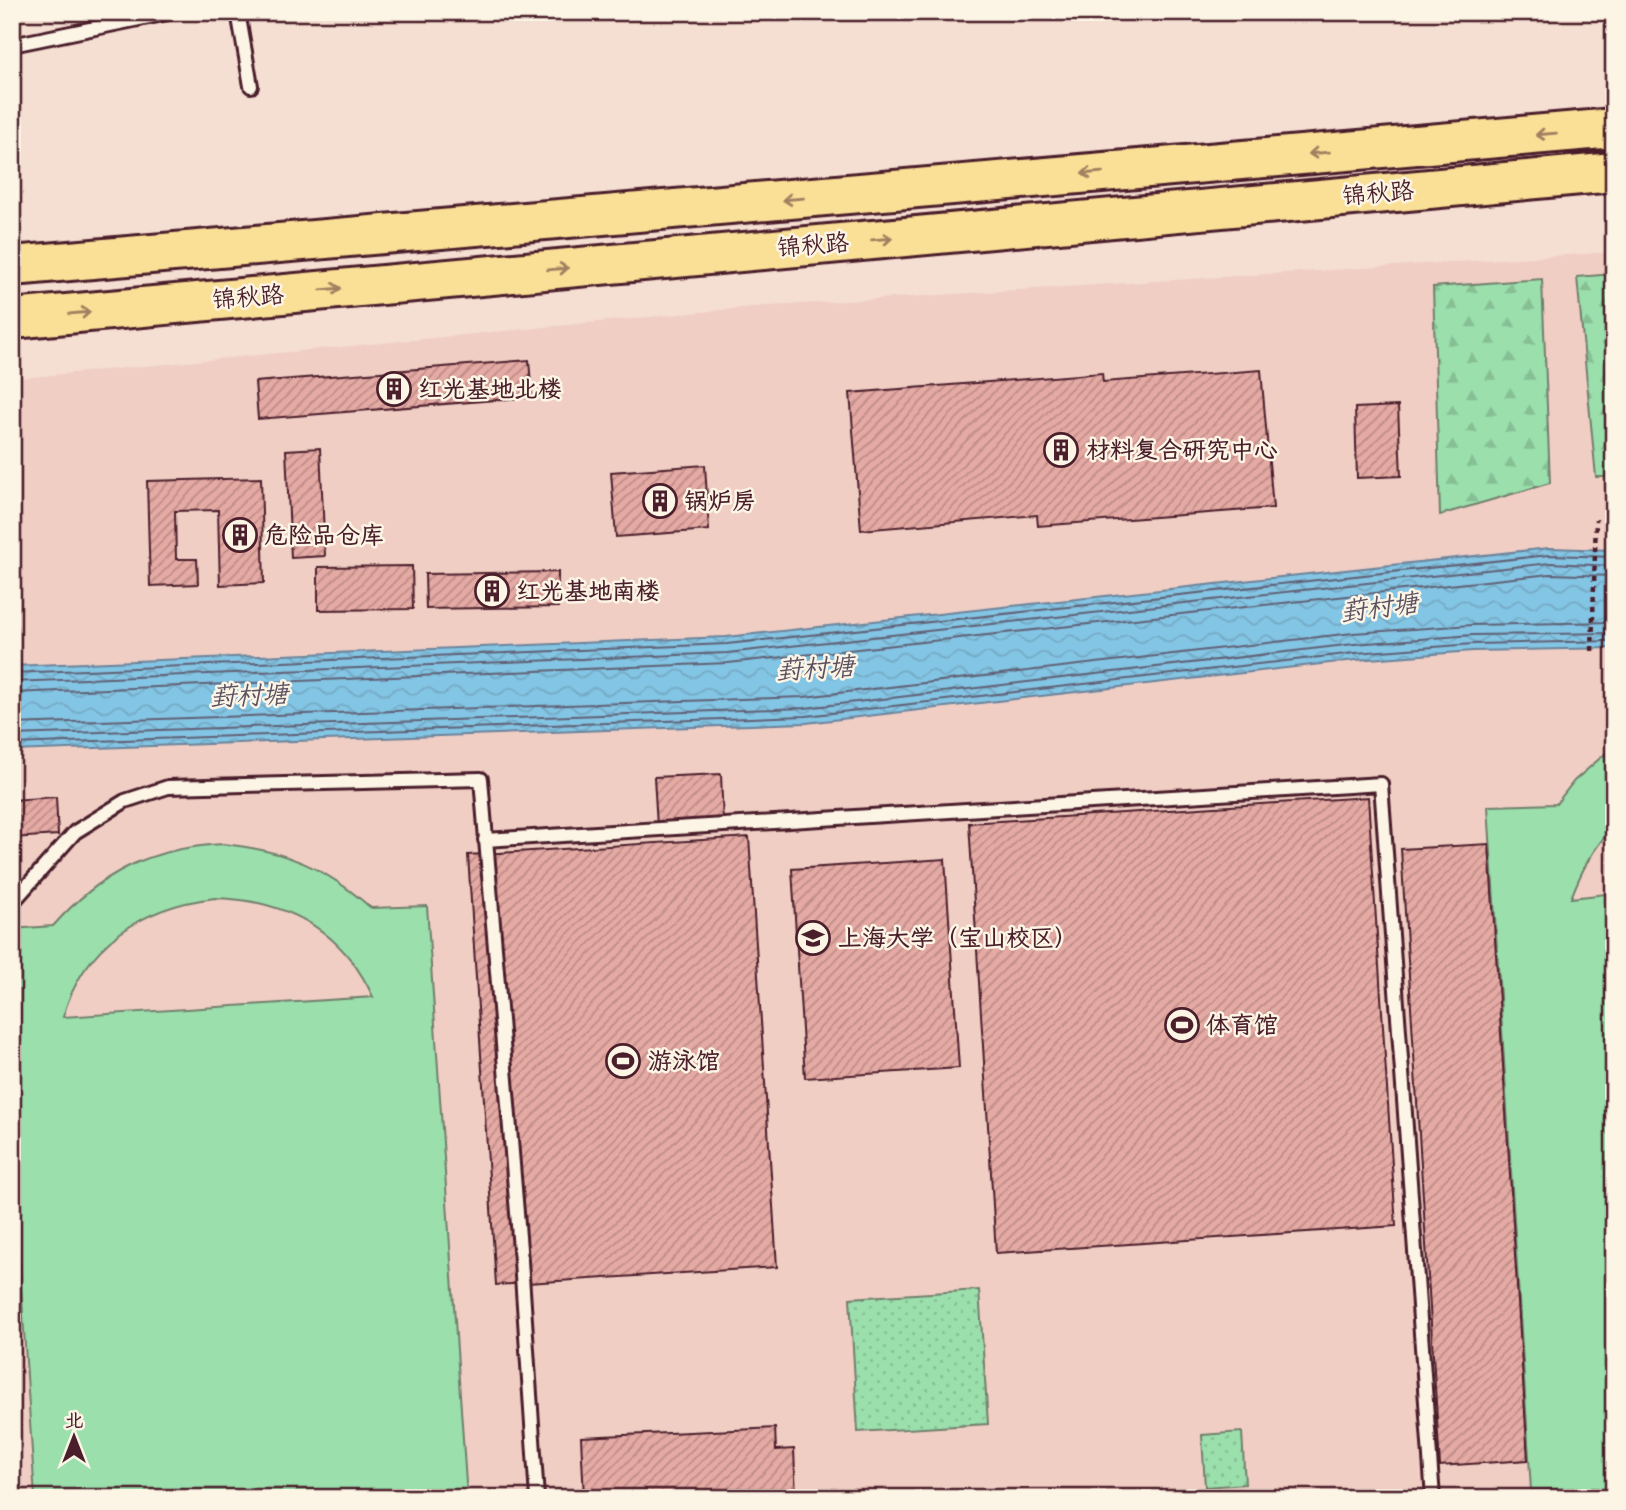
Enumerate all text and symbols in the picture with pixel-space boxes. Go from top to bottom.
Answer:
one-way arrow [1535,128,1558,141]
one-way arrow [1308,147,1331,160]
one-way arrow [1082,167,1104,180]
street label: 锦秋路 [1341,176,1415,213]
one-way arrow [782,193,804,206]
street label: 锦秋路 [776,228,850,265]
one-way arrow [870,232,893,245]
one-way arrow [546,262,569,275]
street label: 锦秋路 [211,280,285,317]
one-way arrow [319,283,342,296]
one-way arrow [68,306,91,319]
building icon: 红光基地北楼 [375,370,413,408]
place label: 红光基地北楼 [418,375,562,406]
building icon: 材料复合研究中心 [1042,431,1080,469]
place label: 材料复合研究中心 [1086,436,1278,467]
building icon: 锅炉房 [641,482,679,520]
place label: 锅炉房 [684,487,756,518]
building icon: 危险品仓库 [221,516,259,554]
place label: 危险品仓库 [264,521,384,552]
building icon: 红光基地南楼 [473,572,511,610]
place label: 红光基地南楼 [516,577,660,608]
water label: 葑村塘 [1338,587,1423,631]
water label: 葑村塘 [775,651,858,689]
water label: 葑村塘 [209,679,292,715]
school or university icon: 上海大学（宝山校区） [794,919,832,957]
place label: 上海大学（宝山校区） [838,924,1078,955]
sports icon: 体育馆 [1163,1006,1201,1044]
place label: 体育馆 [1206,1011,1278,1042]
sports icon: 游泳馆 [604,1042,642,1080]
place label: 游泳馆 [648,1047,720,1078]
north arrow [38,1402,108,1472]
text: 北 [64,1409,84,1434]

